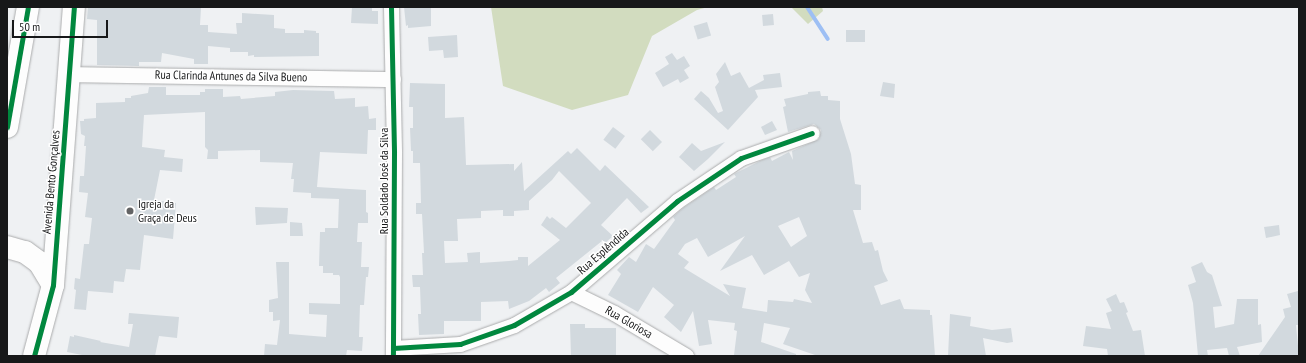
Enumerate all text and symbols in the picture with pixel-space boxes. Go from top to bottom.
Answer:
scale bar [14,12,110,38]
text: 50 m [19,19,40,34]
street label: Rua Clarinda Antunes da Silva Bueno [155,67,307,85]
street label: Rua Soldado José da Silva [377,128,391,234]
street label: Avenida Bento Gonçalves [39,130,63,234]
place label: Igreja da Graça de Deus [138,197,197,225]
marker: Igreja da Graça de Deus [125,206,135,216]
street label: Rua Esplêndida [574,225,632,277]
street label: Rua Gloriosa [603,303,655,341]

